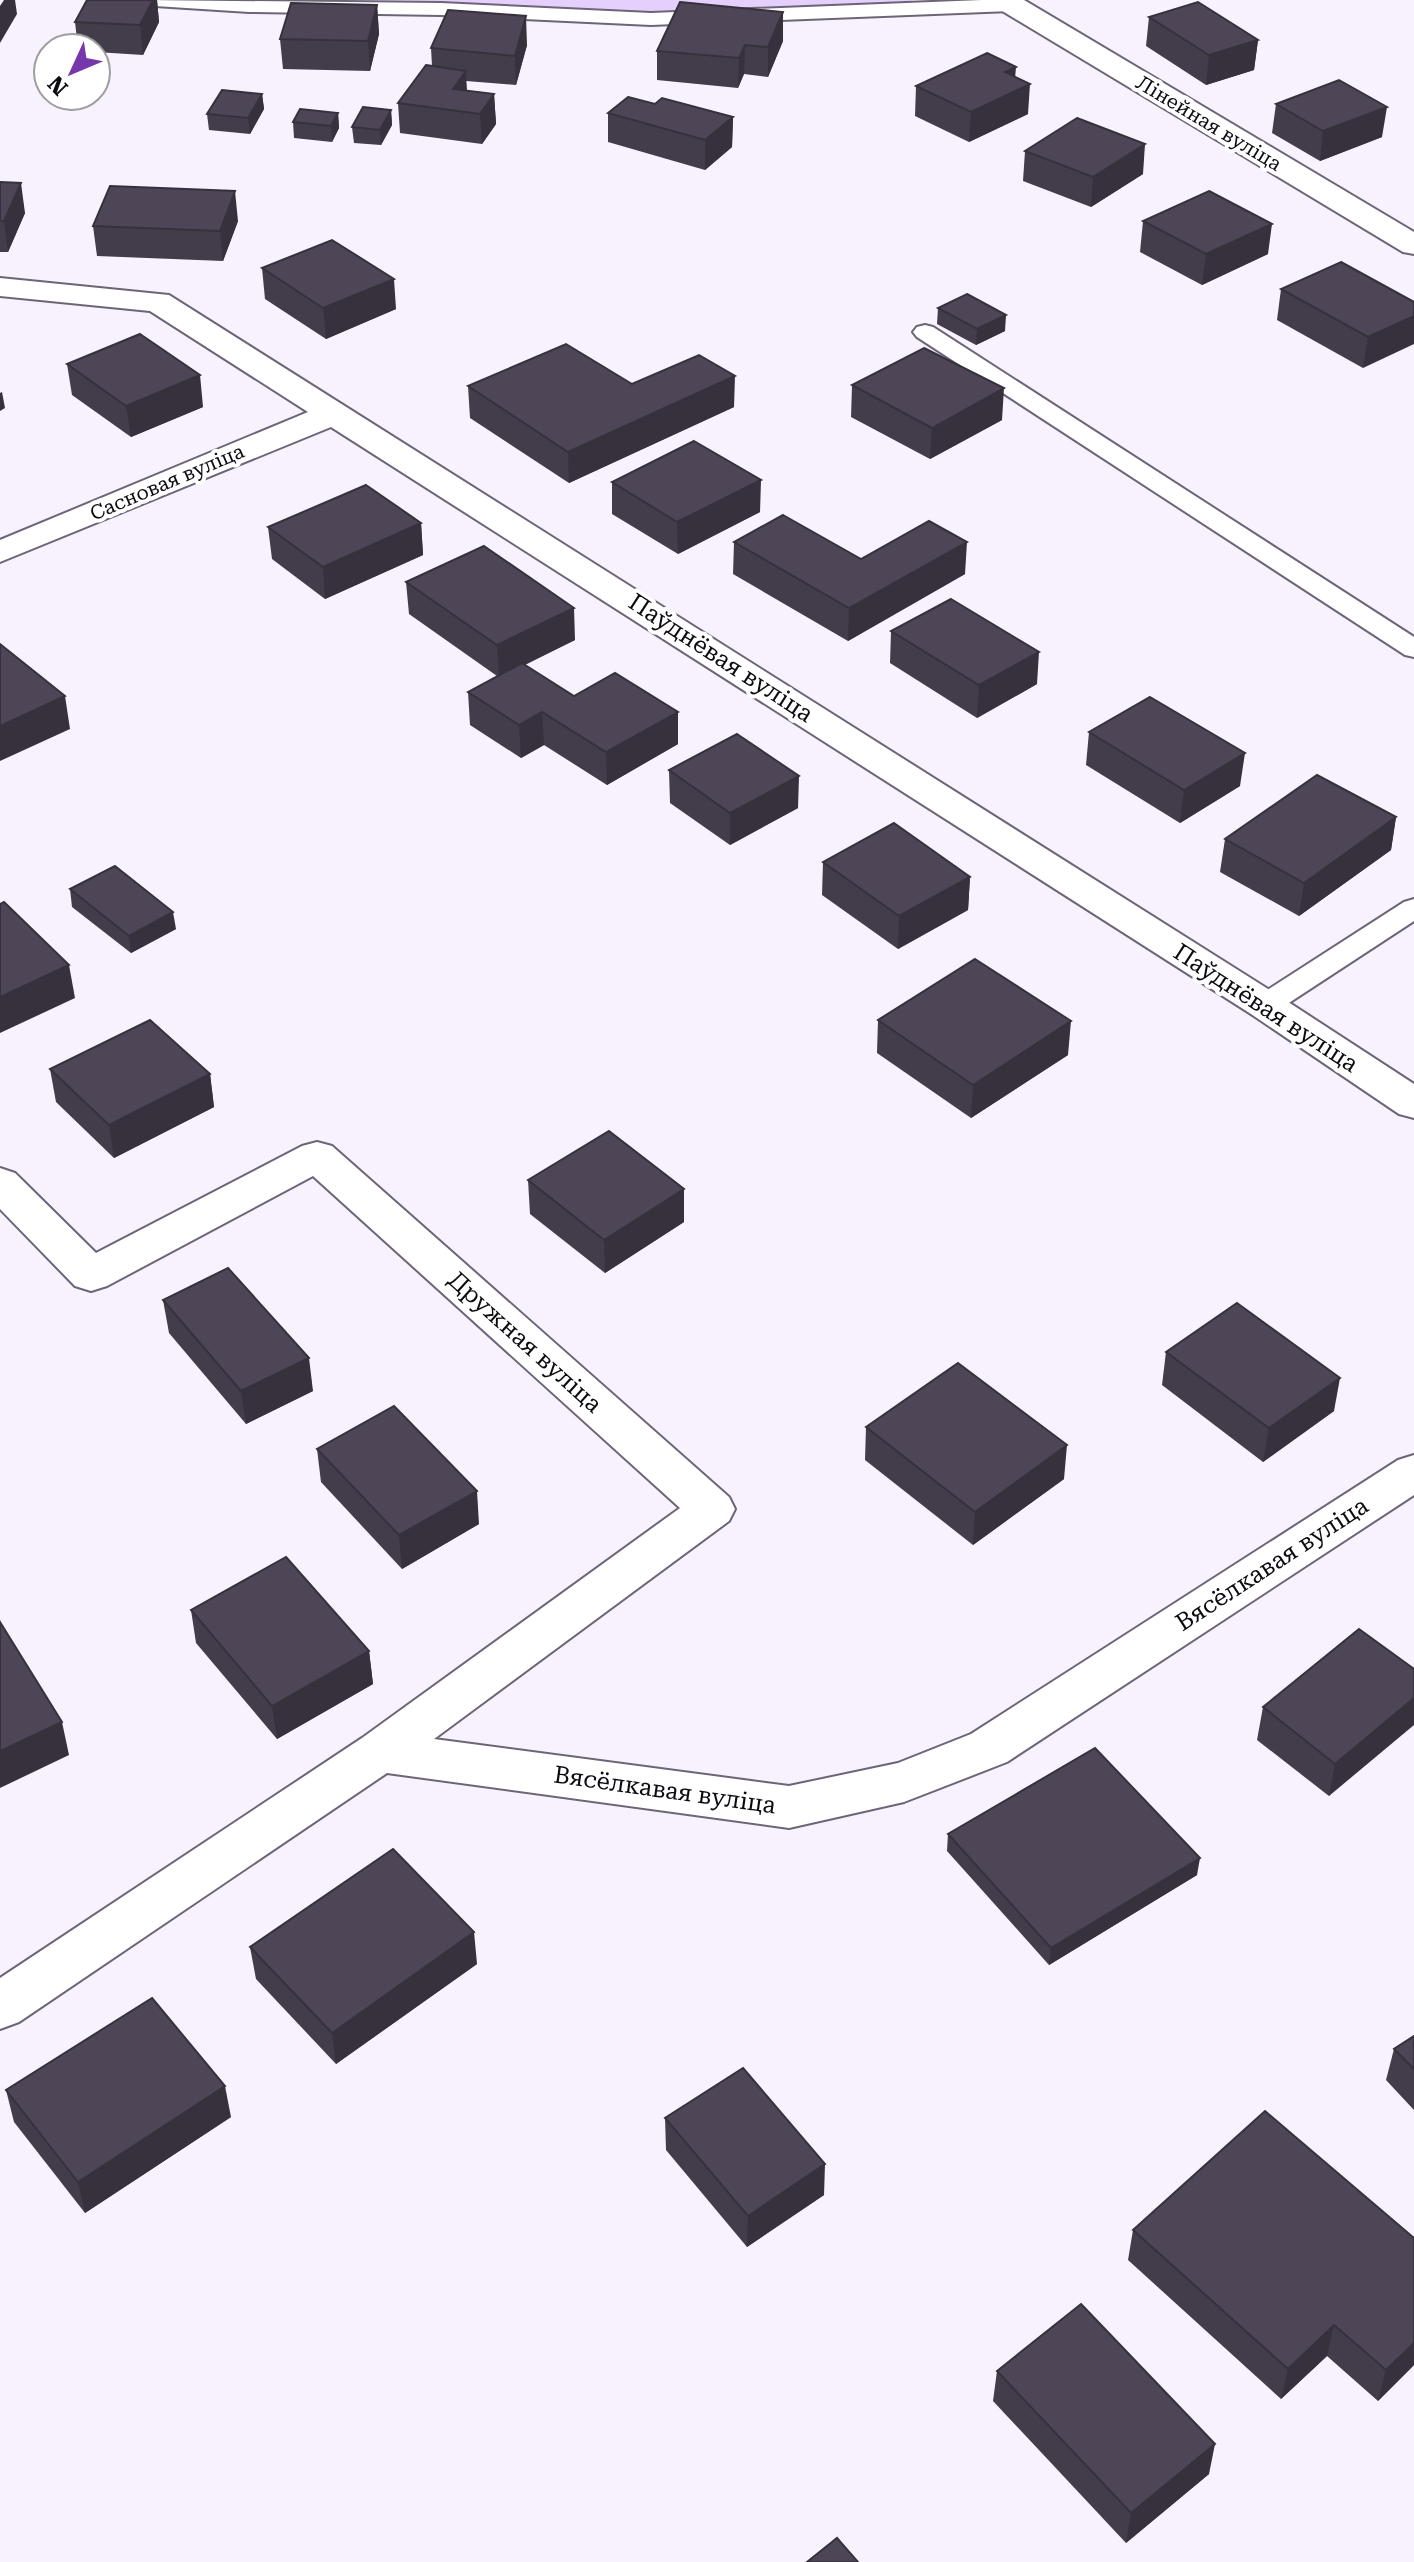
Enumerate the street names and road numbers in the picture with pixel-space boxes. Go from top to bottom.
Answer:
street label: Лінейная вуліца [1132,70,1286,176]
street label: Сасновая вуліца [86,439,248,525]
street label: Паўднёвая вуліца [623,588,819,728]
street label: Паўднёвая вуліца [1168,938,1364,1078]
street label: Дружная вуліца [442,1266,608,1418]
street label: Вясёлкавая вуліца [1171,1491,1373,1637]
street label: Вясёлкавая вуліца [552,1761,778,1819]

